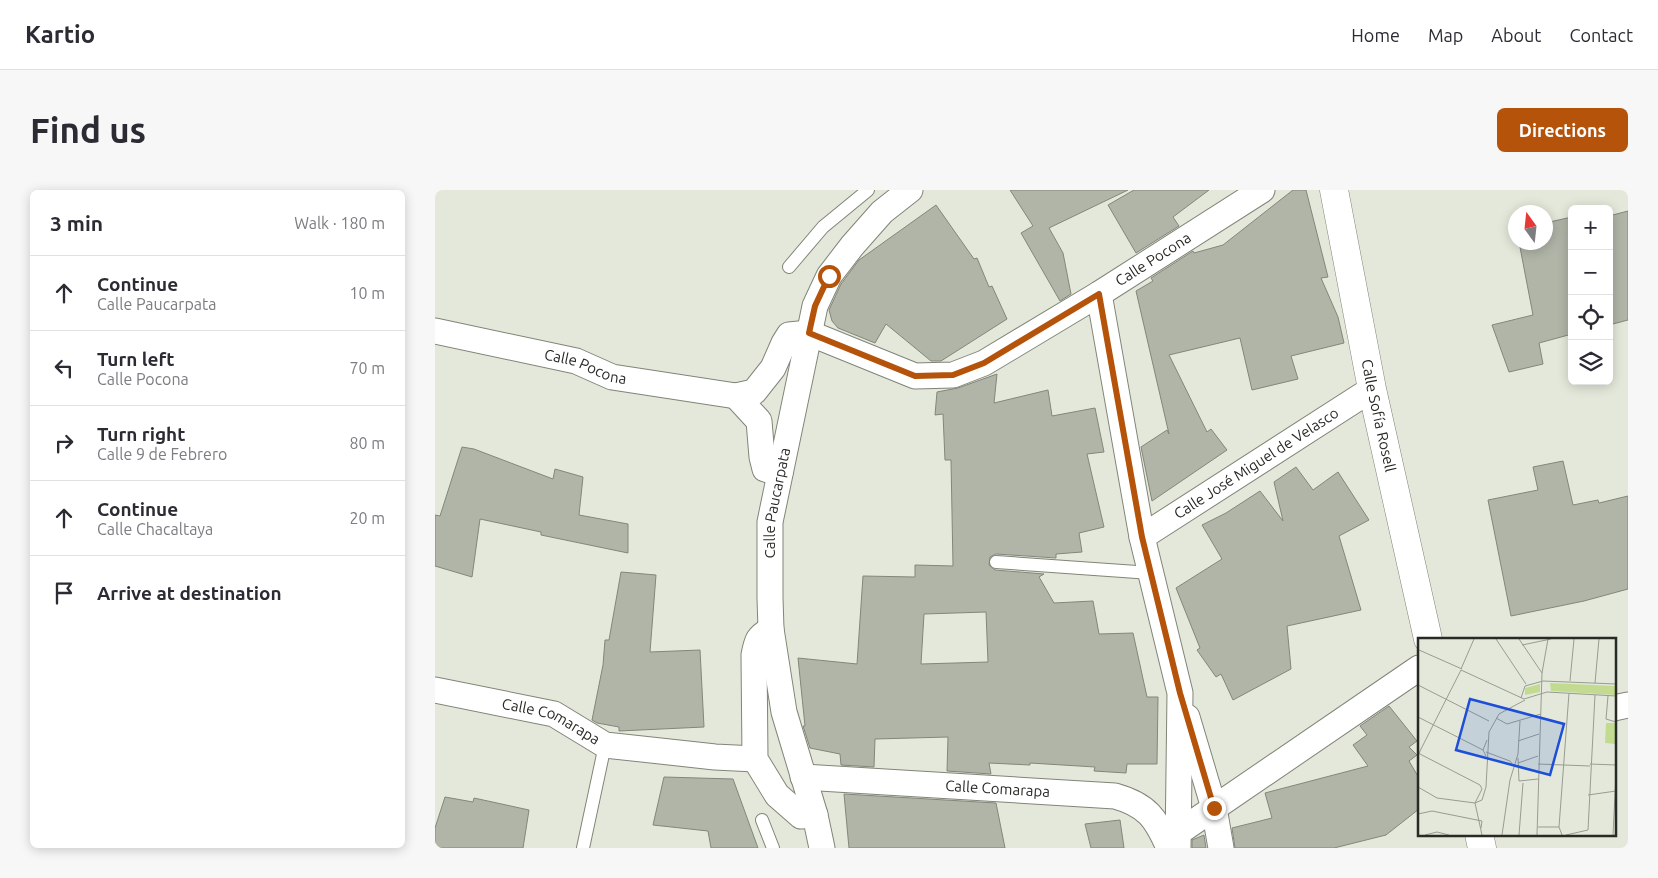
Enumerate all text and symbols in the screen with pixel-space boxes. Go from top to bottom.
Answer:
text: Kartio [25,21,95,48]
text: Home [1351,25,1400,45]
text: Map [1428,25,1463,45]
text: About [1491,25,1541,45]
text: Contact [1569,25,1633,45]
button: Directions [1497,108,1628,152]
text: Find us [30,110,146,150]
north arrow [1508,205,1553,250]
map controls [1568,205,1613,385]
button: + [1568,205,1613,250]
text: 3 min [50,211,103,235]
text: Walk · 180 m [294,214,385,232]
street label: Calle Pocona [1112,229,1194,289]
button: − [1568,250,1613,295]
route start [818,265,841,288]
text: Continue [97,273,178,295]
icon: ahead [50,279,78,307]
text: 10 m [349,284,385,302]
text: Calle Paucarpata [97,295,216,313]
button: locate [1568,295,1613,340]
button: layers [1568,340,1613,385]
street label: Calle Pocona [543,345,628,387]
text: Turn left [97,348,175,370]
icon: left [50,354,78,382]
street label: Calle Sofía Rosell [1358,358,1399,474]
text: 70 m [349,359,385,377]
text: Calle Pocona [97,370,189,388]
street label: Calle José Miguel de Velasco [1171,404,1342,522]
text: Turn right [97,423,185,445]
icon: right [50,429,78,457]
text: 80 m [349,434,385,452]
text: Calle 9 de Febrero [97,445,227,463]
street label: Calle Paucarpata [761,446,793,558]
text: Continue [97,498,178,520]
icon: ahead [50,504,78,532]
text: 20 m [349,509,385,527]
text: Calle Chacaltaya [97,520,213,538]
icon: arrive [50,579,78,607]
text: Arrive at destination [97,582,282,604]
inset map [1418,638,1615,836]
street label: Calle Comarapa [501,695,603,748]
street label: Calle Comarapa [945,777,1051,800]
route end [1203,797,1226,820]

